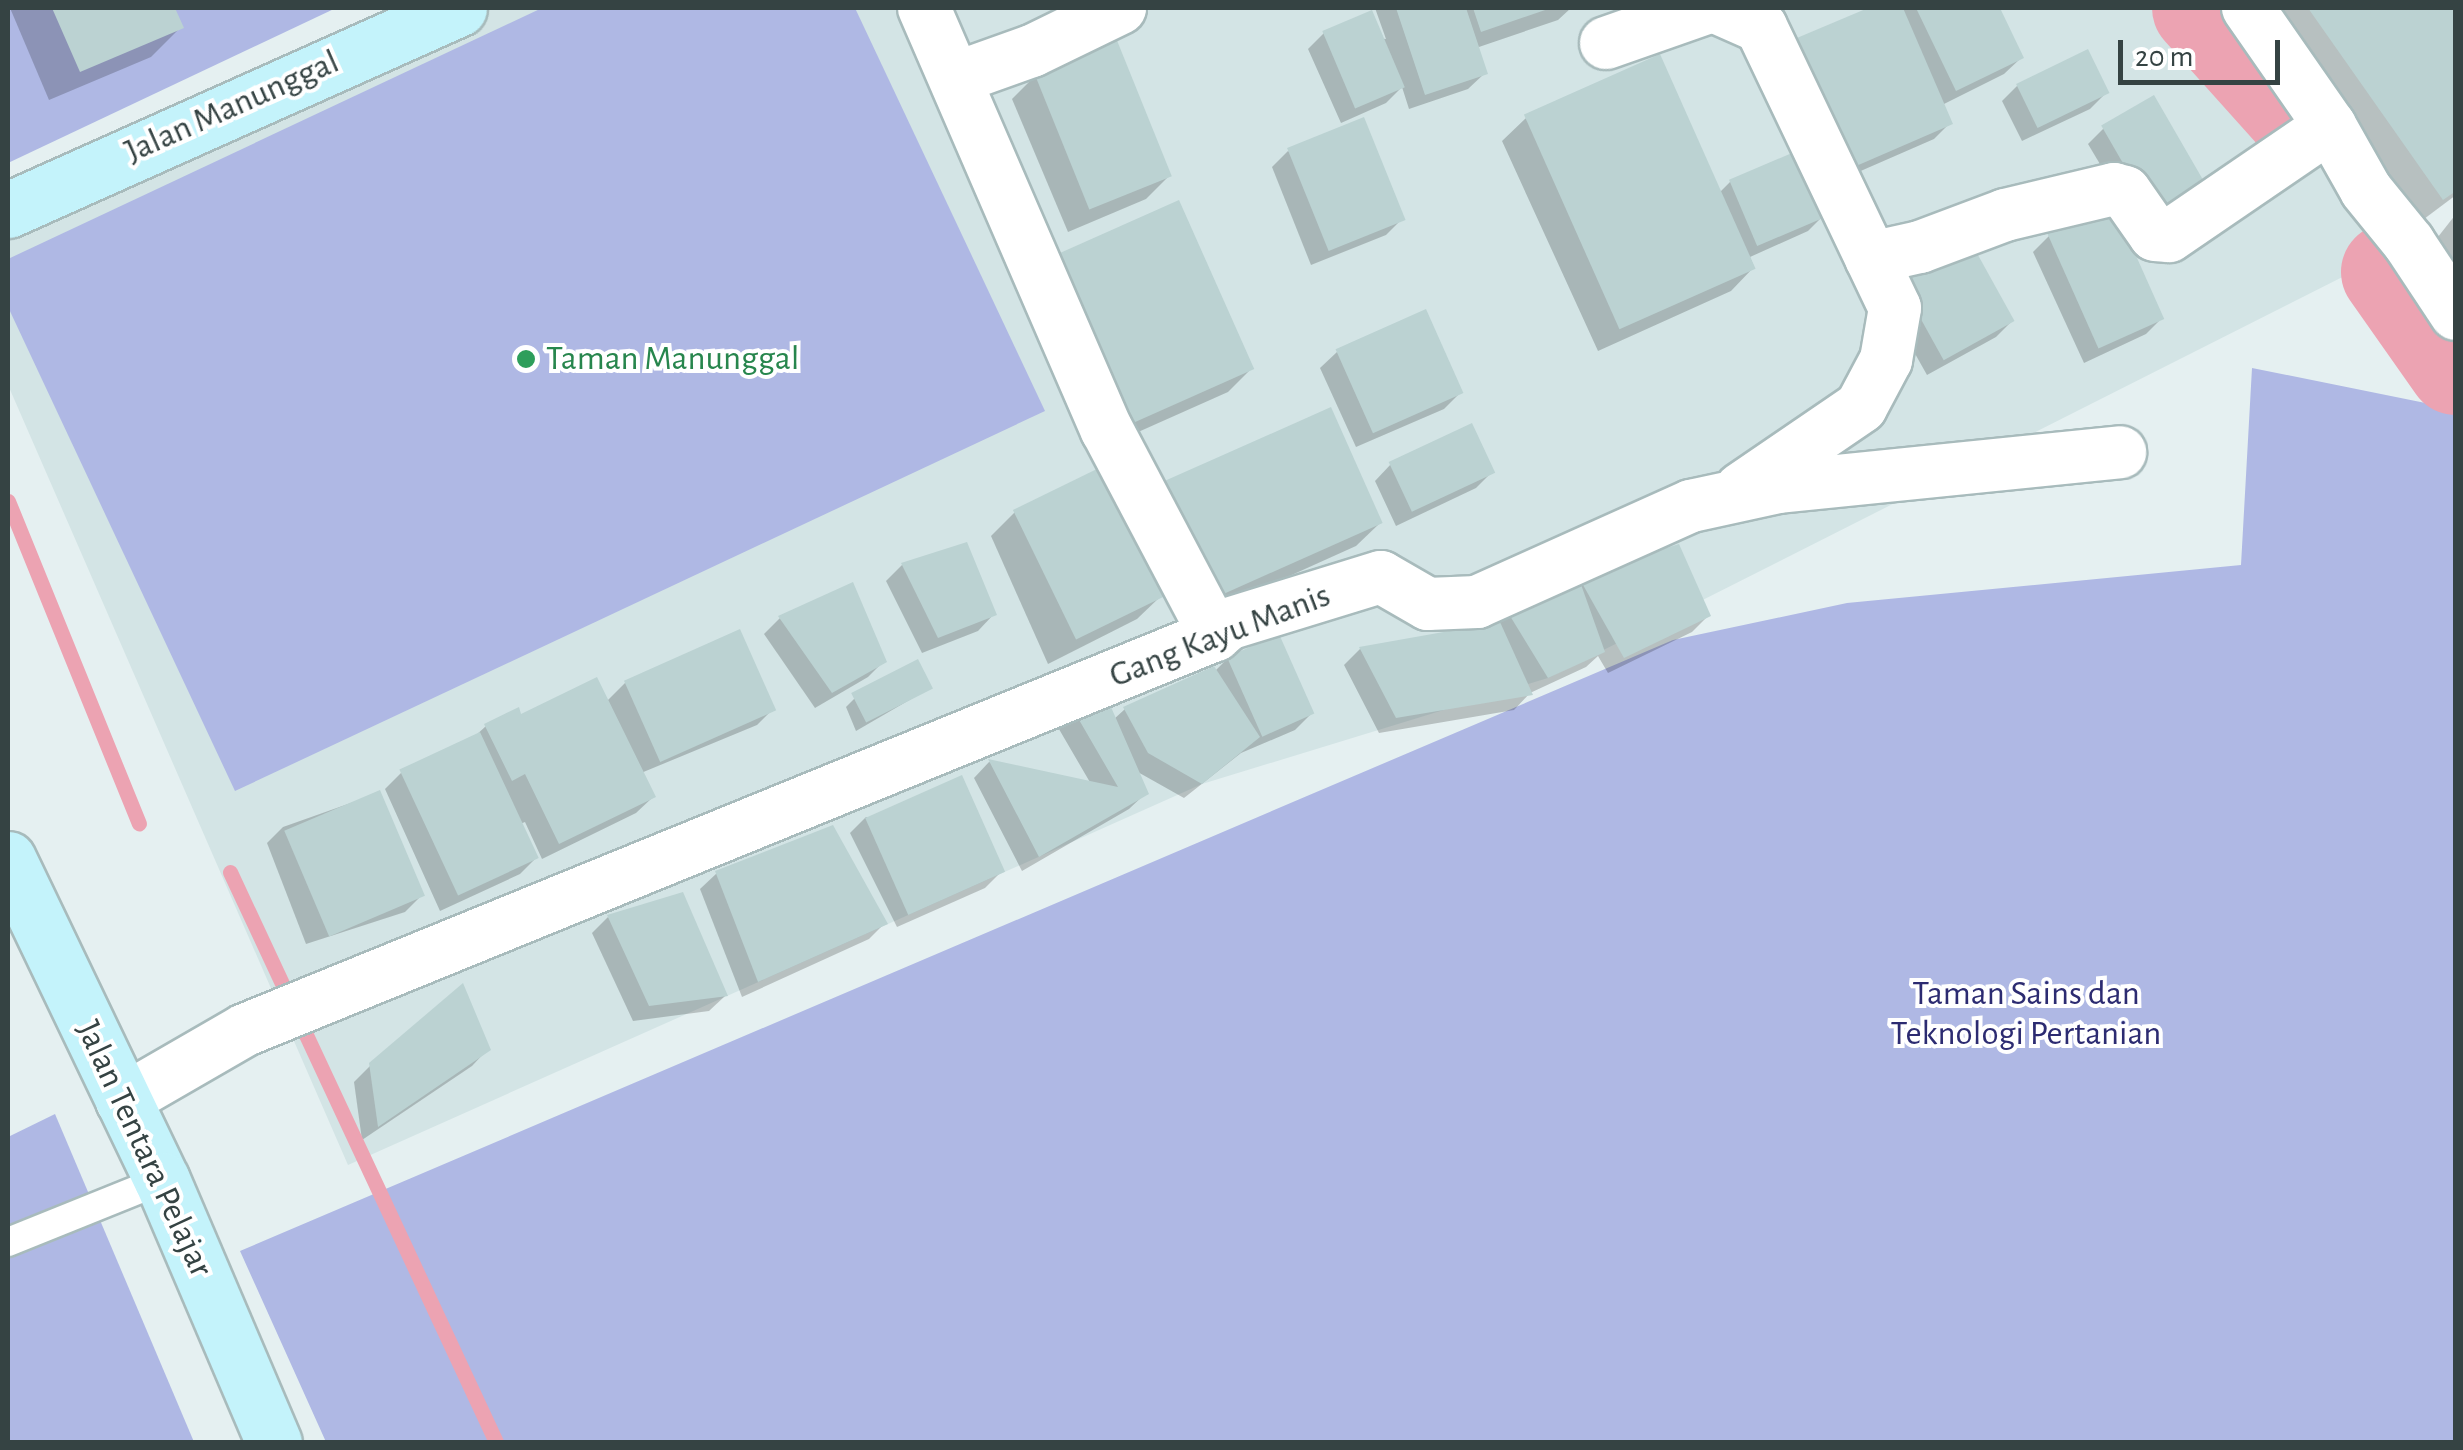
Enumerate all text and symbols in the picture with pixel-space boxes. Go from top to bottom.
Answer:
scale bar [2123,20,2286,82]
street label: Jalan Manunggal [119,41,345,173]
text: 20 m [2135,42,2193,72]
place label: Taman Manunggal [546,338,799,380]
marker: Taman Manunggal [515,348,537,370]
street label: Gang Kayu Manis [1104,575,1336,697]
park label: Taman Sains dan Teknologi Pertanian [1891,973,2161,1055]
street label: Jalan Tentara Pelajar [66,1014,222,1284]

